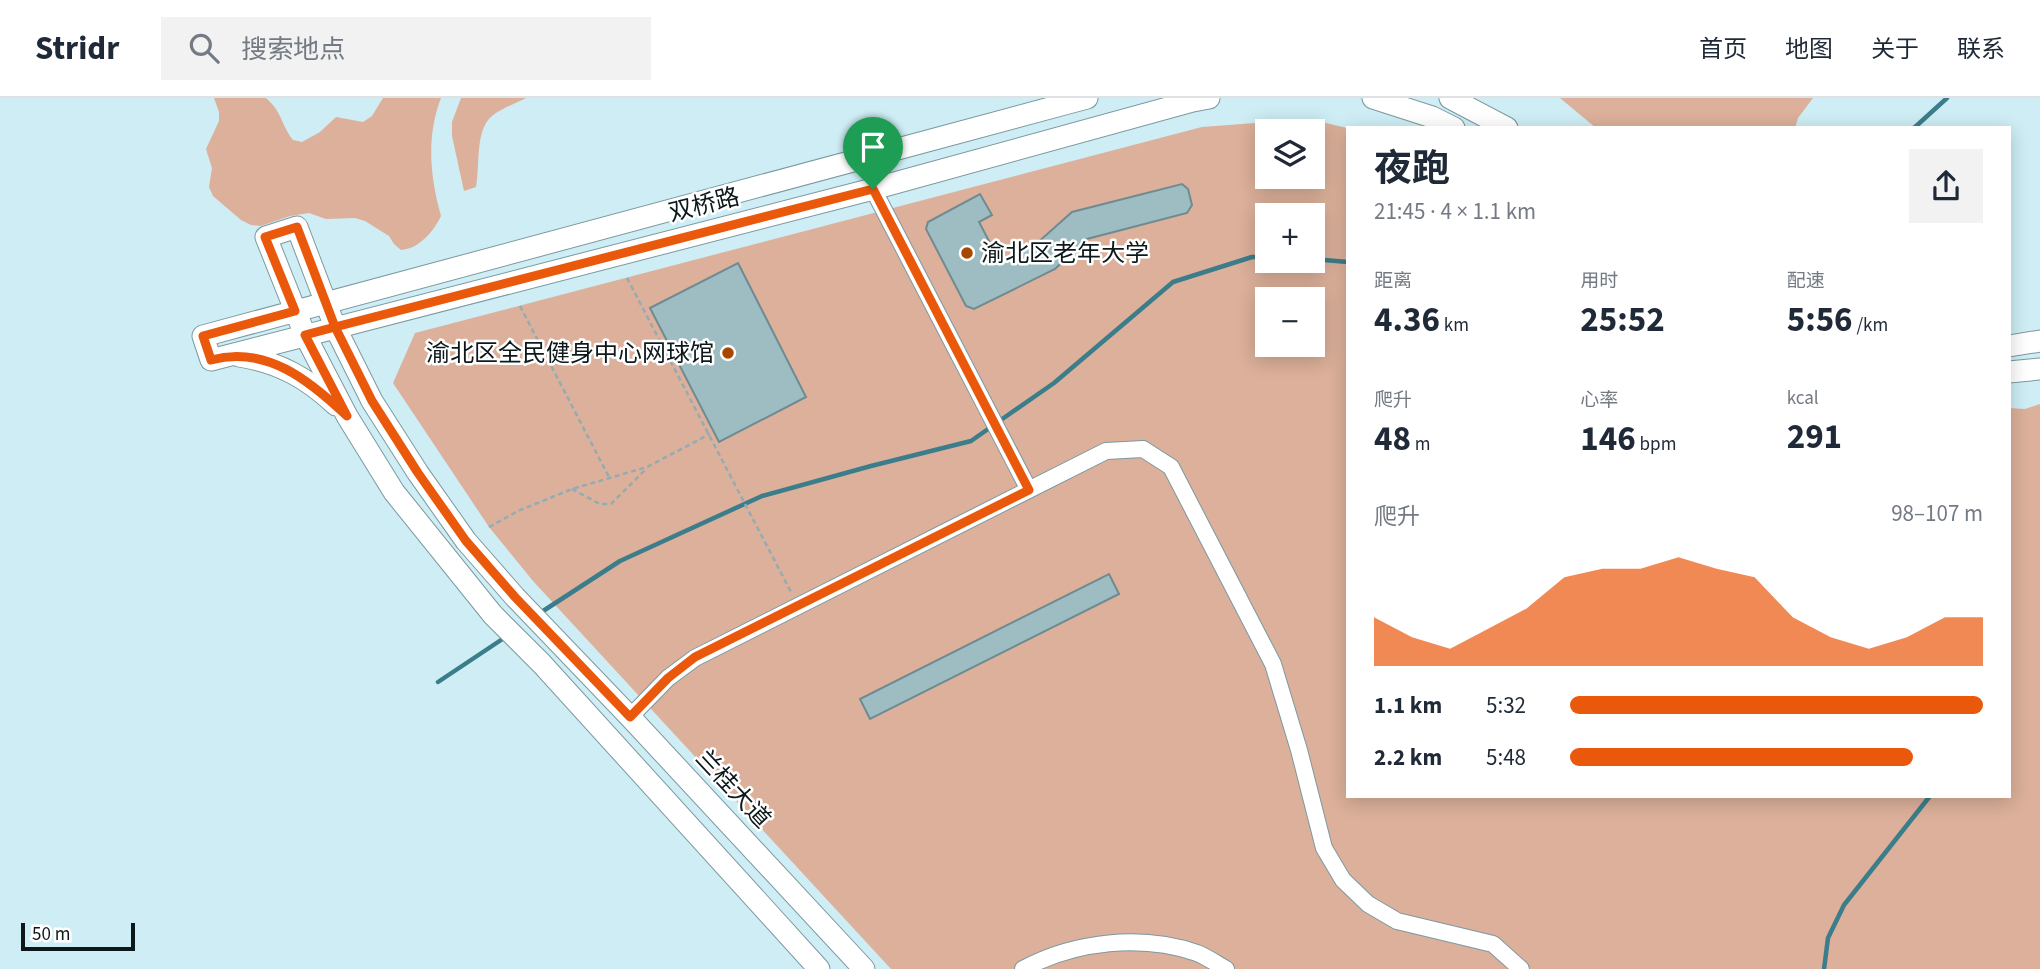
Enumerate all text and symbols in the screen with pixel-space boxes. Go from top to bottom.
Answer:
search box [161,17,651,80]
text: Stridr [35,25,119,72]
icon: search [185,29,223,67]
text: 搜索地点 [241,31,345,68]
text: 首页 [1699,32,1747,67]
text: 地图 [1785,32,1833,67]
text: 关于 [1871,32,1919,67]
text: 联系 [1957,32,2005,67]
pin [843,117,903,189]
map controls [1255,119,1325,357]
button: layers [1255,119,1325,189]
icon: arrive [854,128,892,166]
text: 夜跑 [1374,142,1450,196]
button: share [1909,149,1983,223]
street label: 双桥路 [665,179,743,231]
text: 21:45 · 4 × 1.1 km [1374,195,1536,228]
button: + [1255,203,1325,273]
place label: 渝北区老年大学 [981,236,1149,271]
marker: 渝北区老年大学 [959,245,975,261]
text: 距离 [1374,268,1412,295]
text: 用时 [1580,268,1618,295]
text: 配速 [1787,268,1825,295]
button: − [1255,287,1325,357]
text: 4.36 [1374,295,1440,345]
text: 25:52 [1580,295,1665,345]
text: 5:56 [1787,295,1853,345]
text: km [1440,312,1469,339]
text: /km [1853,312,1888,339]
place label: 渝北区全民健身中心网球馆 [426,336,714,371]
marker: 渝北区全民健身中心网球馆 [720,345,736,361]
text: kcal [1787,385,1819,412]
text: 爬升 [1374,387,1412,414]
text: 心率 [1580,387,1618,414]
text: 291 [1787,412,1842,462]
text: 48 [1374,414,1411,464]
text: 146 [1580,414,1636,464]
text: m [1411,431,1431,458]
text: bpm [1636,431,1676,458]
text: 98–107 m [1891,497,1983,530]
text: 爬升 [1374,500,1420,533]
text: 1.1 km [1374,689,1442,722]
text: 5:32 [1486,689,1526,722]
text: 2.2 km [1374,741,1442,774]
text: 5:48 [1486,741,1526,774]
street label: 兰桂大道 [687,742,779,836]
scale bar [21,920,135,952]
text: 50 m [32,921,70,948]

